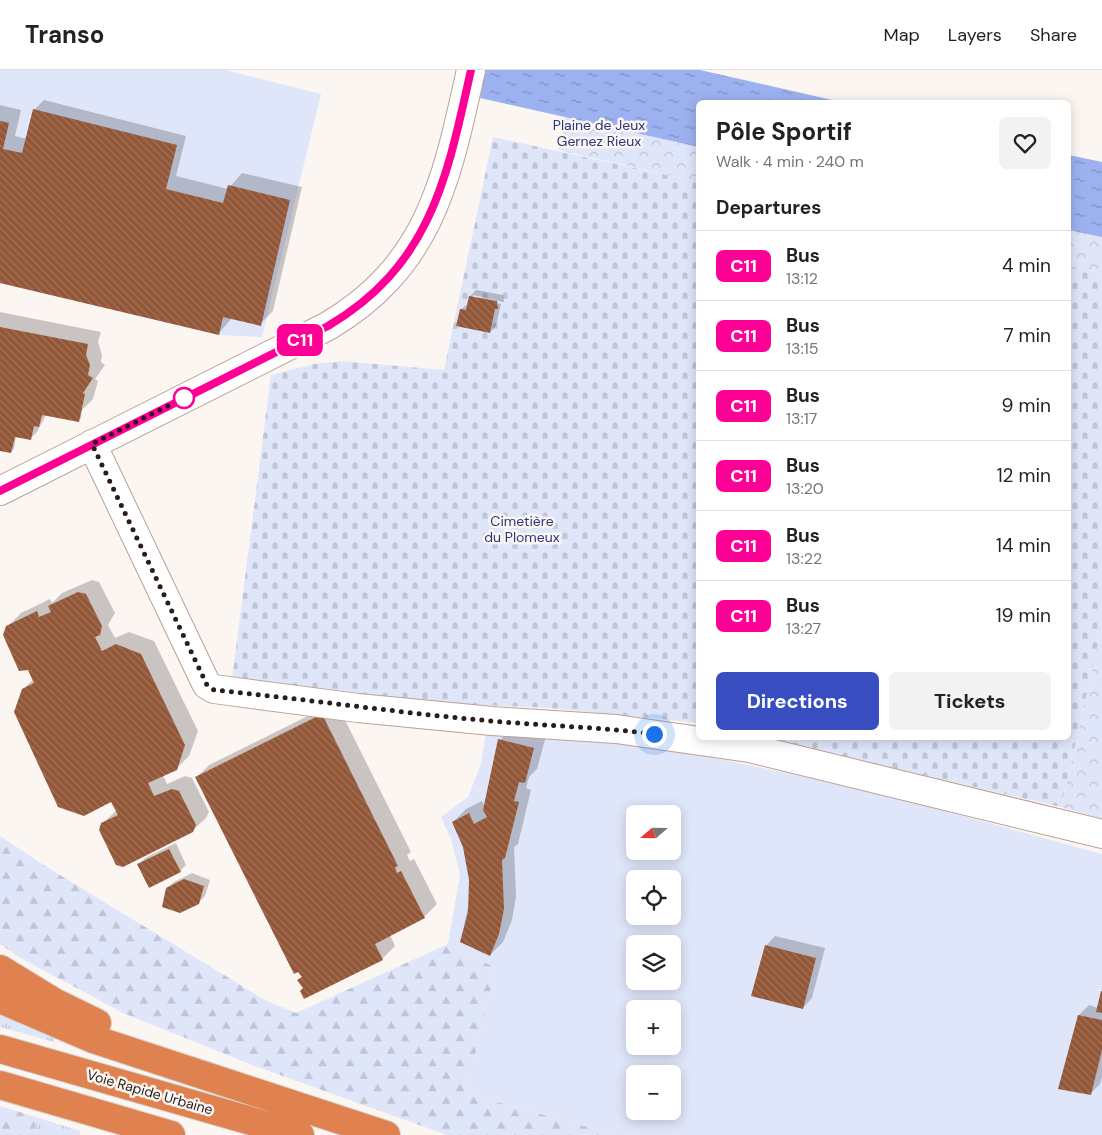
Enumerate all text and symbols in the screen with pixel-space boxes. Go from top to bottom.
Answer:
text: Transo [25,19,104,50]
text: Map [884,23,920,47]
text: Layers [948,23,1002,47]
text: Share [1030,23,1077,47]
park label: Plaine de Jeux Gernez Rieux [553,116,645,150]
text: Pôle Sportif [716,116,852,147]
button: heart [999,117,1051,169]
text: Walk · 4 min · 240 m [716,151,864,172]
text: Departures [716,195,821,220]
text: Bus [786,243,820,268]
text: 4 min [1002,253,1051,278]
text: C11 [730,254,757,278]
text: 13:12 [786,268,818,289]
text: Bus [786,313,820,338]
text: 7 min [1003,323,1051,348]
line badge: C11 [271,324,329,356]
text: C11 [730,324,757,348]
text: C11 [287,328,313,352]
text: 13:15 [786,338,818,359]
text: Bus [786,383,820,408]
unlabelled marker [173,387,195,409]
text: 9 min [1002,393,1051,418]
text: C11 [730,394,757,418]
text: 13:17 [786,408,817,429]
text: Bus [786,453,820,478]
text: 12 min [997,463,1051,488]
text: C11 [730,464,757,488]
text: 13:20 [786,478,824,499]
park label: Cimetière du Plomeux [484,512,560,546]
text: Bus [786,523,820,548]
text: 14 min [996,533,1051,558]
text: C11 [730,534,757,558]
text: 13:22 [786,548,822,569]
text: Bus [786,593,820,618]
text: 19 min [996,603,1051,628]
text: C11 [730,604,757,628]
text: 13:27 [786,618,821,639]
button: Directions [716,672,879,730]
button: Tickets [889,672,1051,730]
your location [642,722,667,747]
north arrow [626,805,681,860]
map controls [626,805,681,1120]
button: locate [626,870,681,925]
button: layers [626,935,681,990]
button: + [626,1000,681,1055]
street label: Voie Rapide Urbaine [85,1065,215,1119]
button: − [626,1065,681,1120]

